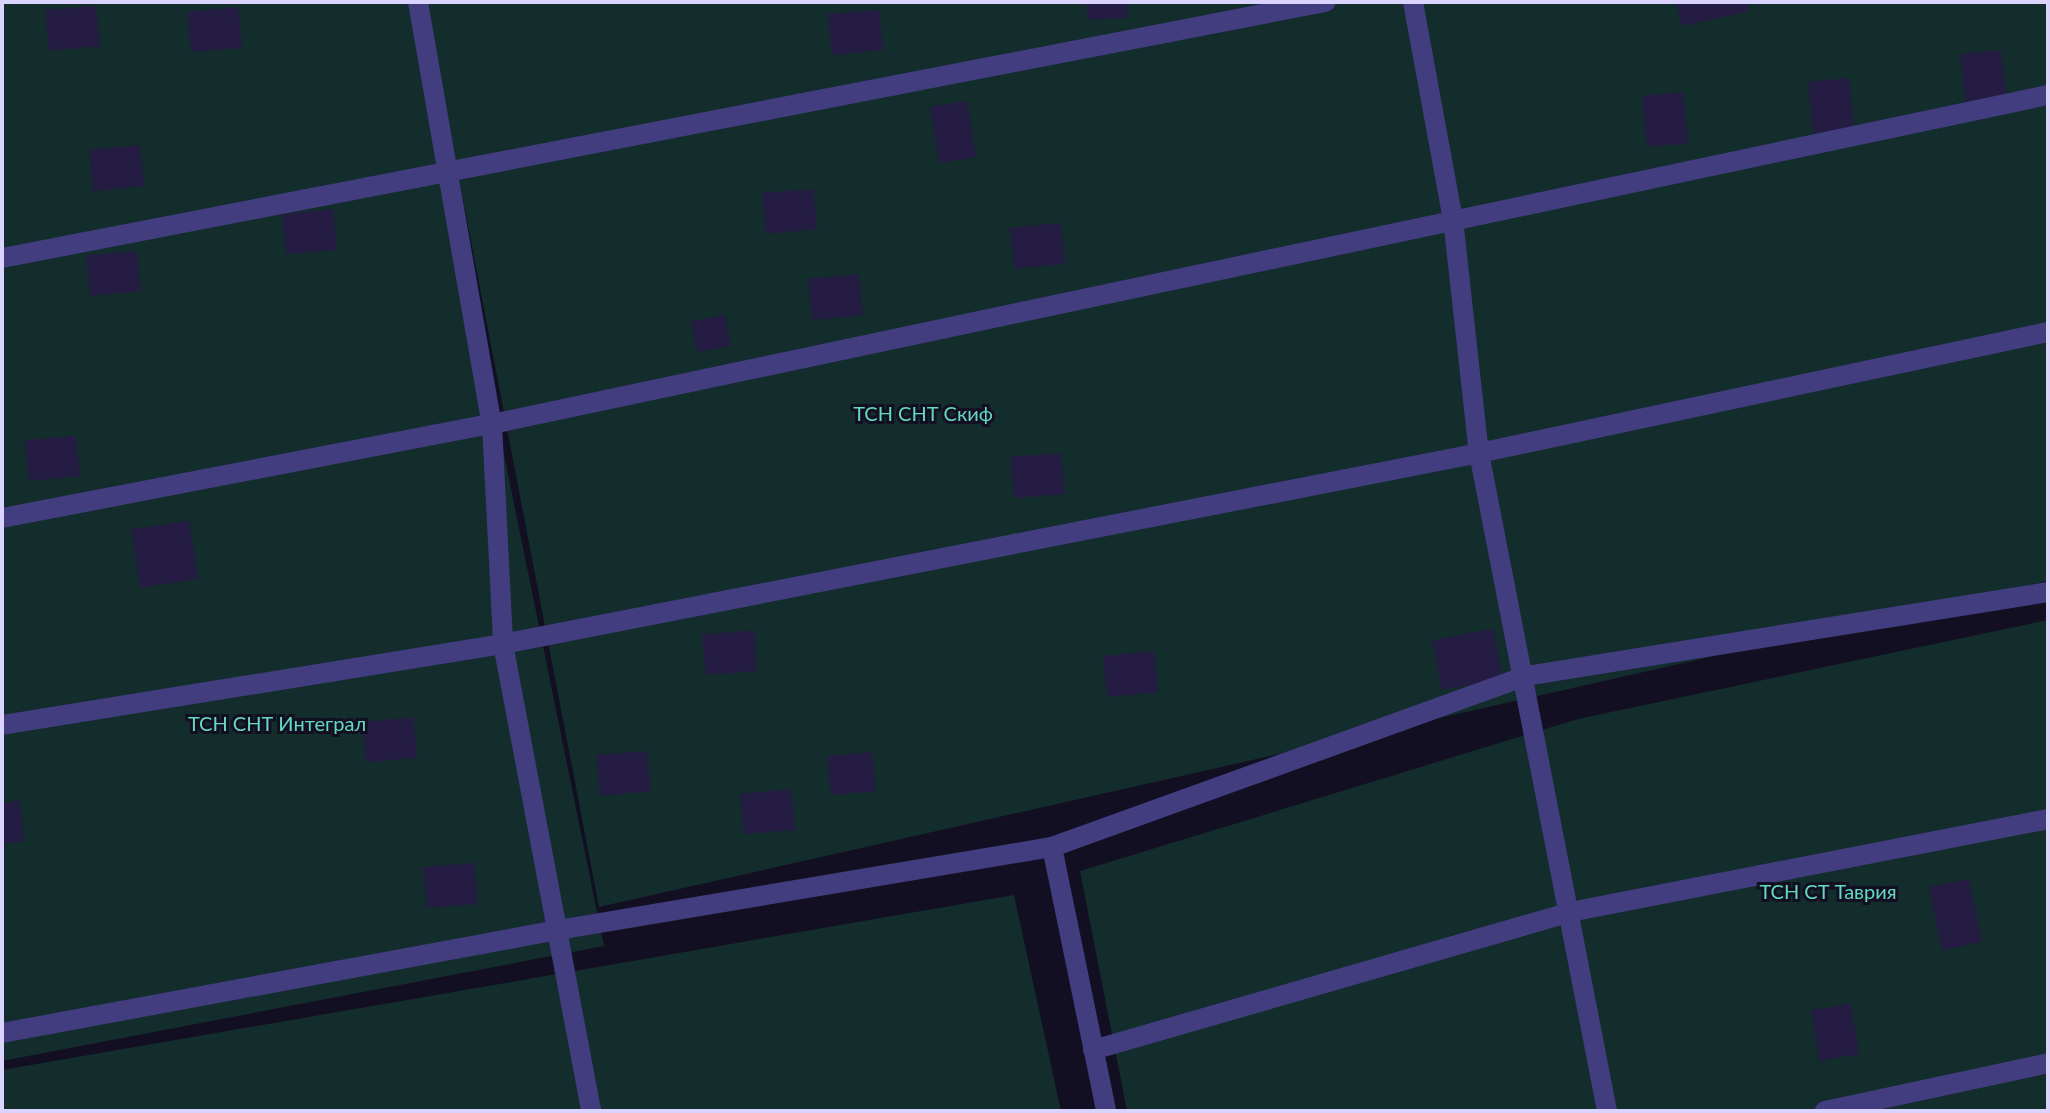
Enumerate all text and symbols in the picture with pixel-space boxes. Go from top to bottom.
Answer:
park label: ТСН СНТ Скиф [853,401,993,425]
park label: ТСН СНТ Интеграл [188,711,366,735]
park label: ТСН СТ Таврия [1759,879,1897,903]

